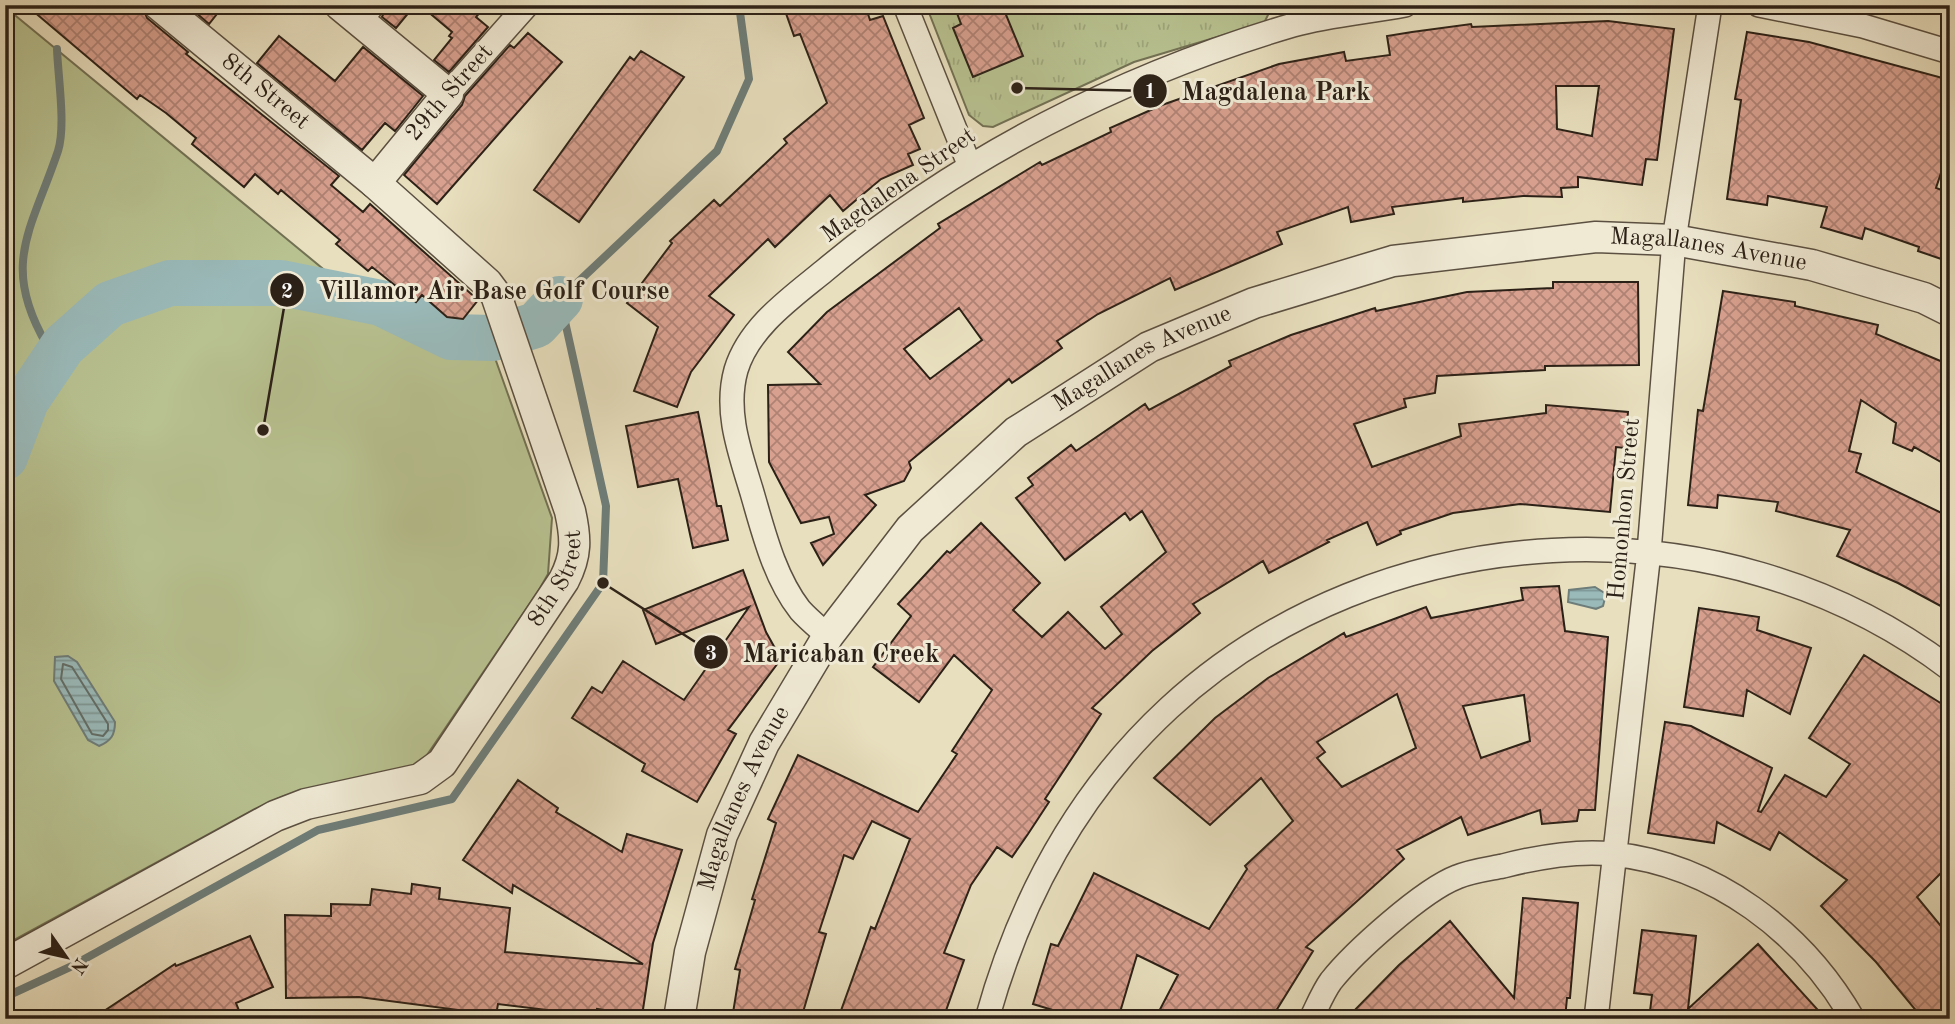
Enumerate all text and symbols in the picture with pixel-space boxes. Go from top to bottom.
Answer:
street label: 29th Street [402,40,498,146]
street label: 8th Street [216,49,314,135]
callout: Magdalena Park [1133,67,1385,114]
text: Magdalena Park [1181,80,1371,106]
text: 1 [1144,82,1156,103]
street label: Magdalena Street [818,124,980,248]
street label: Magallanes Avenue [1609,226,1809,276]
callout: Villamor Air Base Golf Course [269,267,684,314]
text: Villamor Air Base Golf Course [318,279,670,305]
text: 2 [281,282,293,303]
street label: Magallanes Avenue [1049,302,1235,417]
street label: Homonhon Street [1605,417,1645,601]
street label: 8th Street [524,529,586,631]
callout: Maricaban Creek [694,629,953,676]
text: Maricaban Creek [743,642,940,668]
text: 3 [705,644,717,665]
street label: Magallanes Avenue [695,702,795,894]
north arrow [32,922,102,992]
text: N [66,954,90,977]

